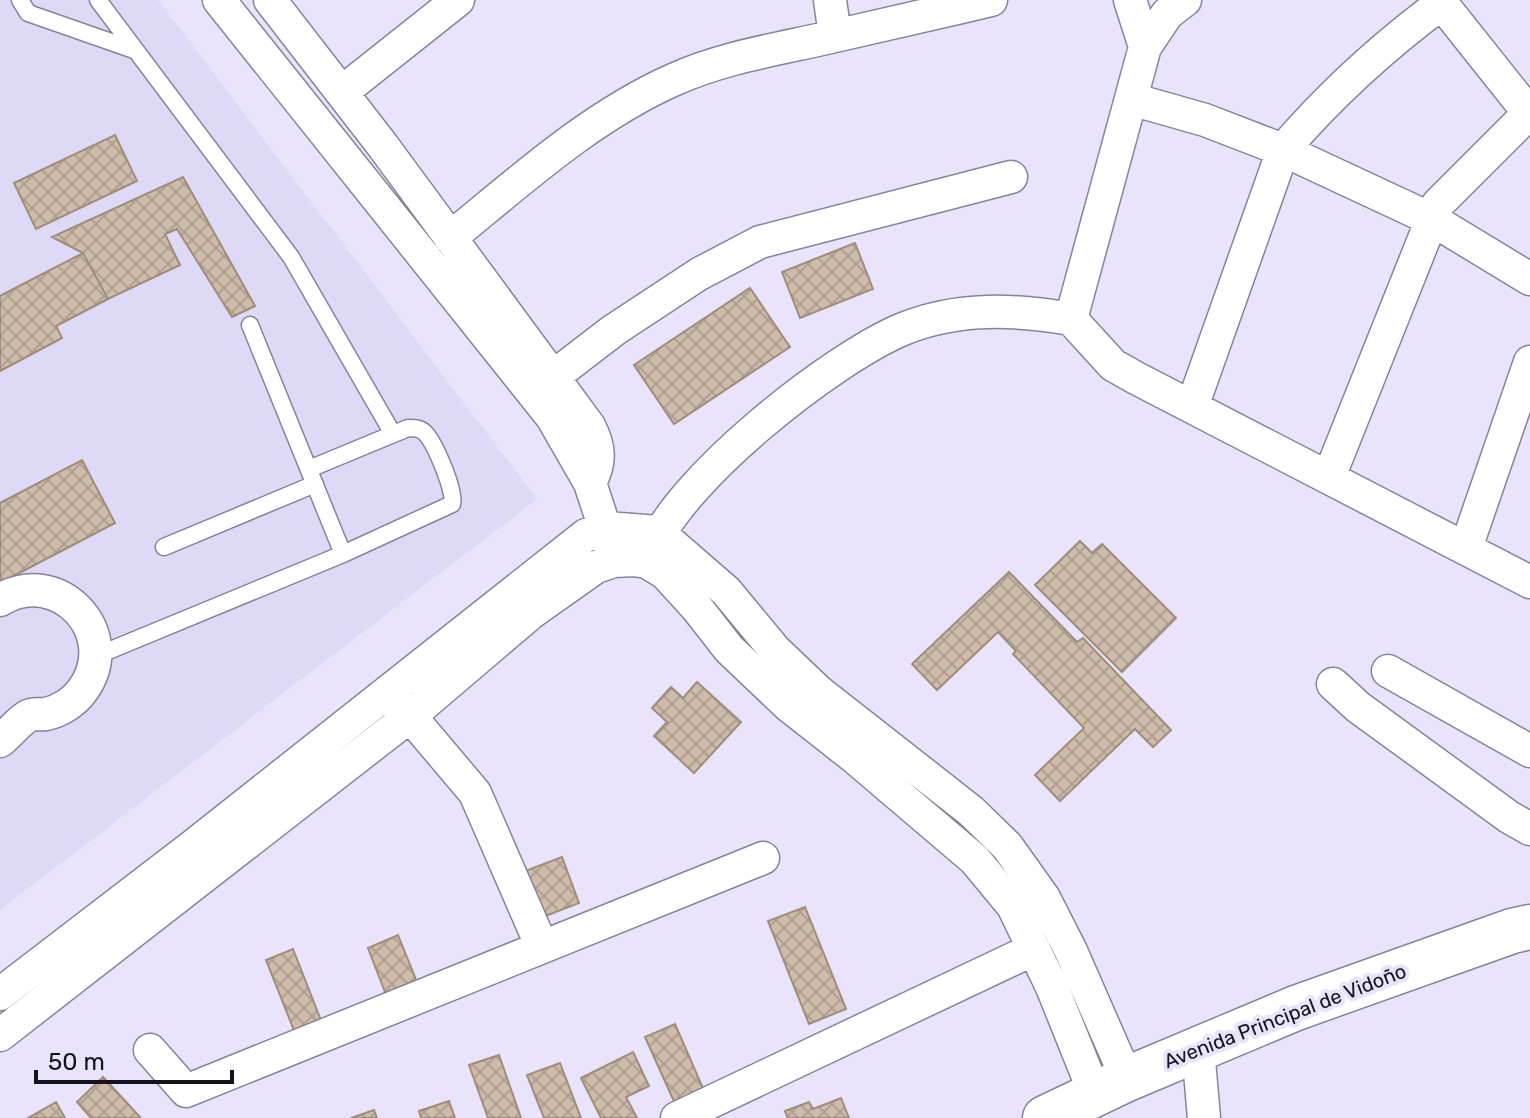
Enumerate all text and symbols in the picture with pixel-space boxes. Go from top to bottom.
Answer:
street label: Avenida Principal de Vidoño [1160,959,1410,1073]
scale bar [36,1034,232,1084]
text: 50 m [48,1048,105,1076]

